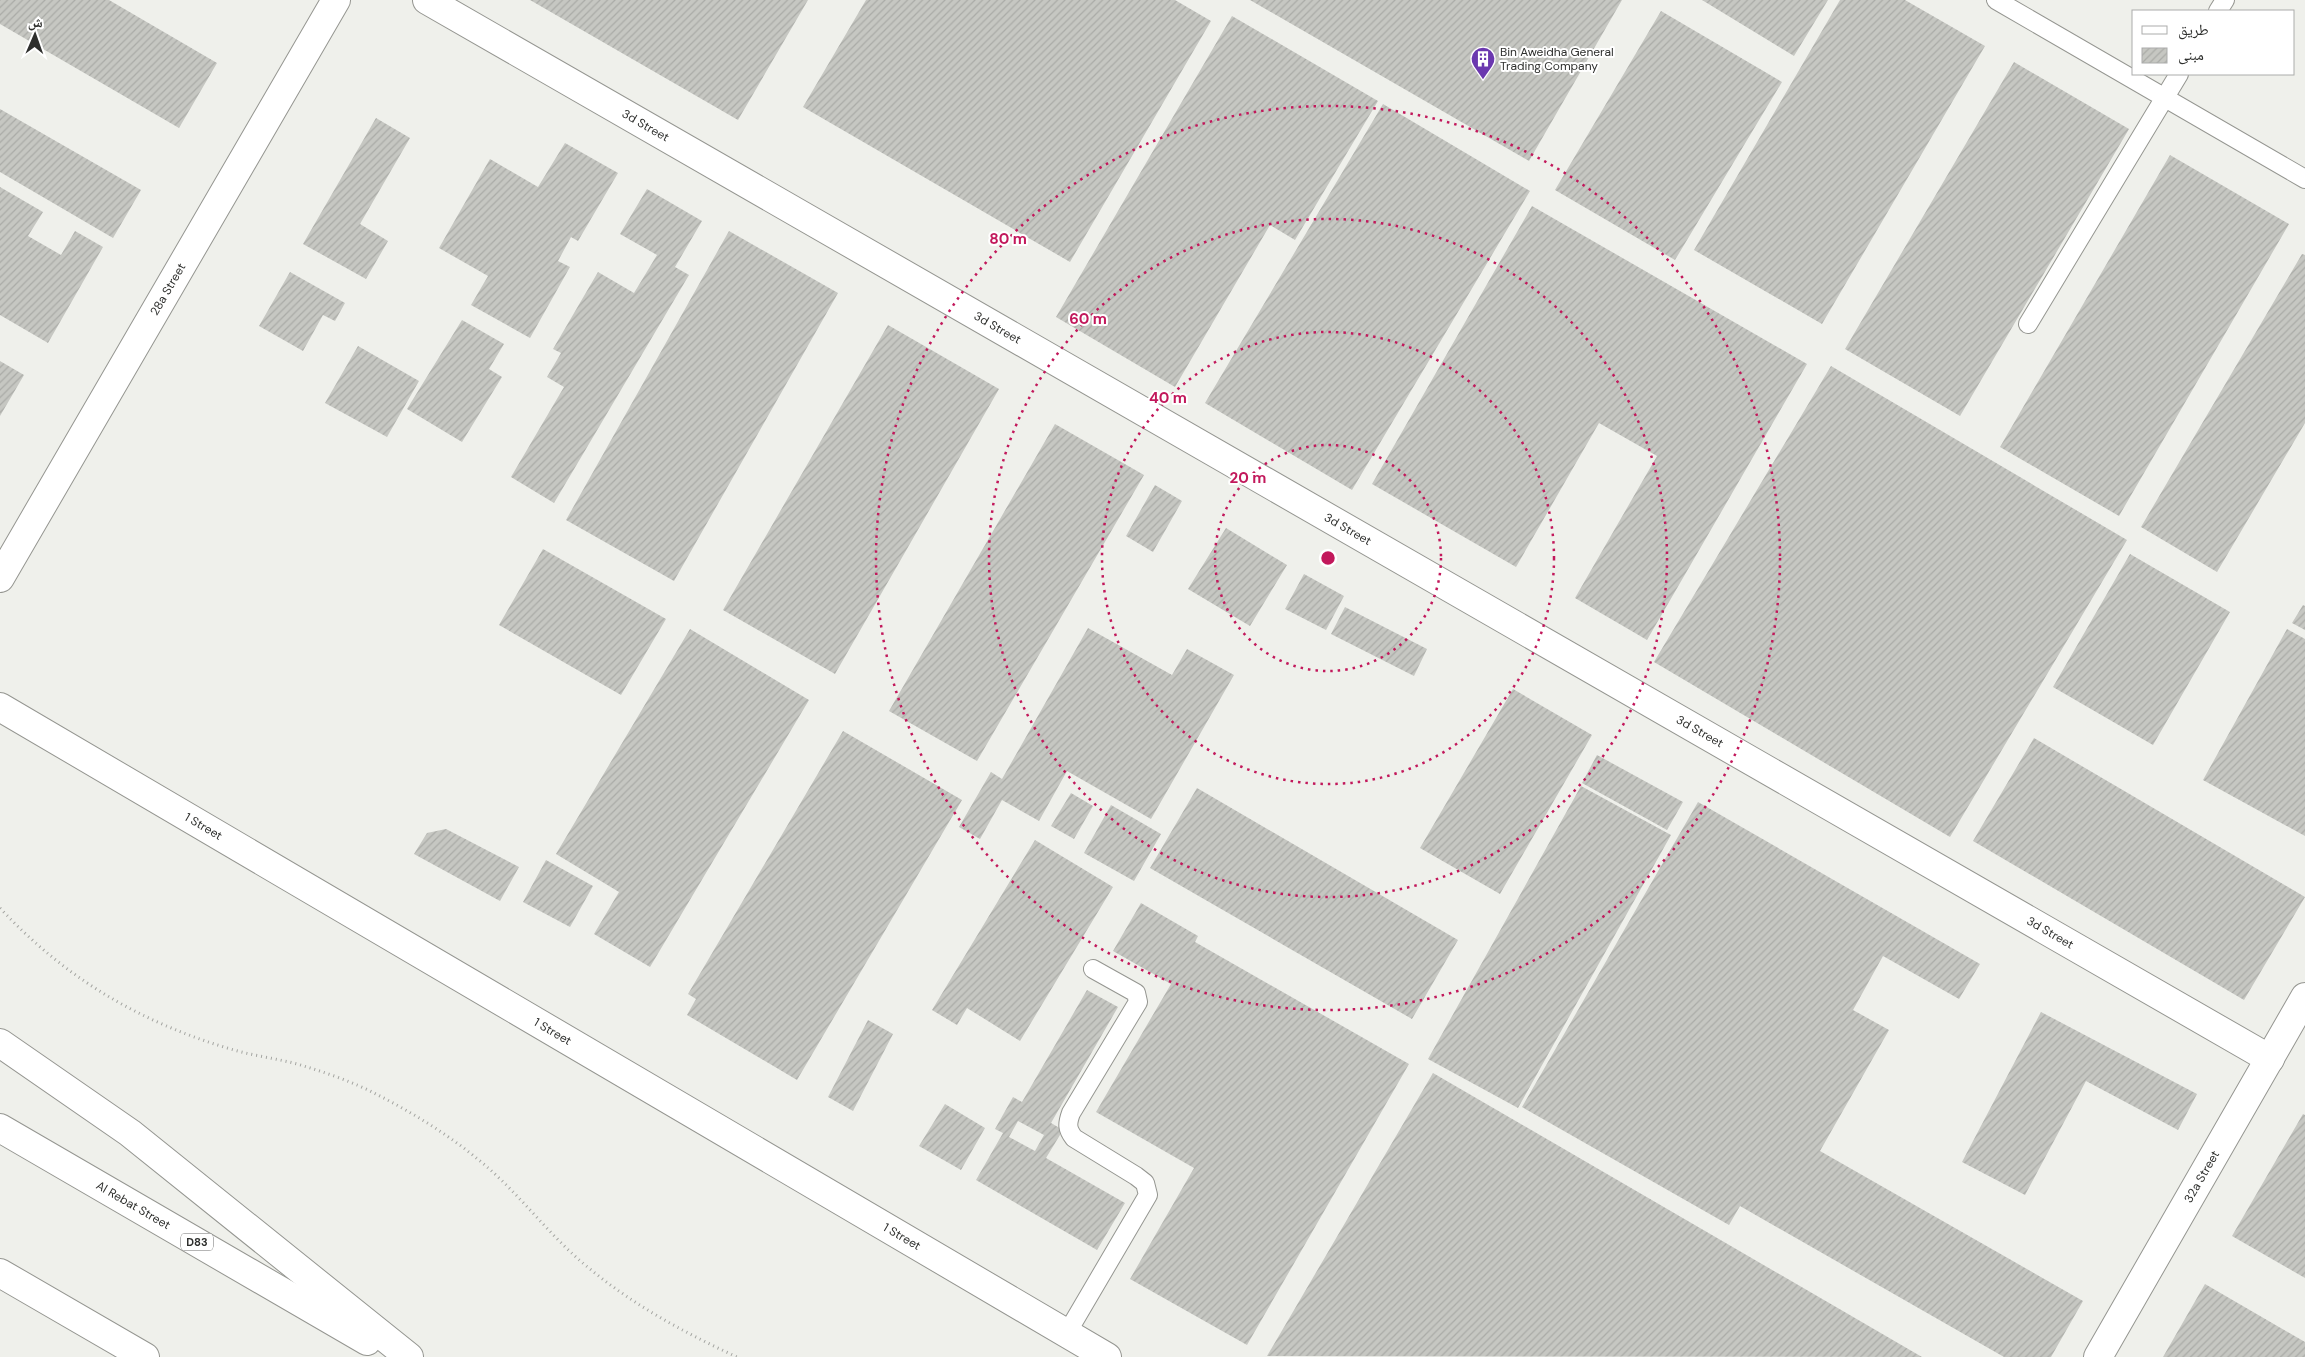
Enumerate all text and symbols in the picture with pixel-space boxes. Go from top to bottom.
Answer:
north arrow [10,10,60,60]
legend [2132,10,2295,75]
text: ش [28,13,43,31]
text: طريق [2178,20,2209,40]
place label: Bin Aweidha General Trading Company [1500,44,1614,74]
text: مبنى [2178,45,2204,65]
building icon: Bin Aweidha General Trading Company [1470,46,1496,80]
street label: 3d Street [619,106,672,146]
text: 80 m [989,229,1027,249]
street label: 28a Street [146,260,189,318]
street label: 3d Street [971,308,1024,348]
text: 60 m [1069,309,1107,329]
text: 40 m [1149,388,1187,408]
text: 20 m [1230,468,1266,488]
street label: 3d Street [1321,509,1375,549]
centre of rings [1319,549,1337,567]
street label: 3d Street [1673,712,1727,751]
street label: 1 Street [182,809,225,844]
street label: 3d Street [2024,913,2077,953]
street label: 1 Street [531,1014,575,1049]
street label: 32a Street [2180,1147,2223,1206]
street label: Al Rebat Street [93,1177,173,1233]
street label: 1 Street [880,1219,924,1254]
road number: D83 [181,1234,213,1250]

